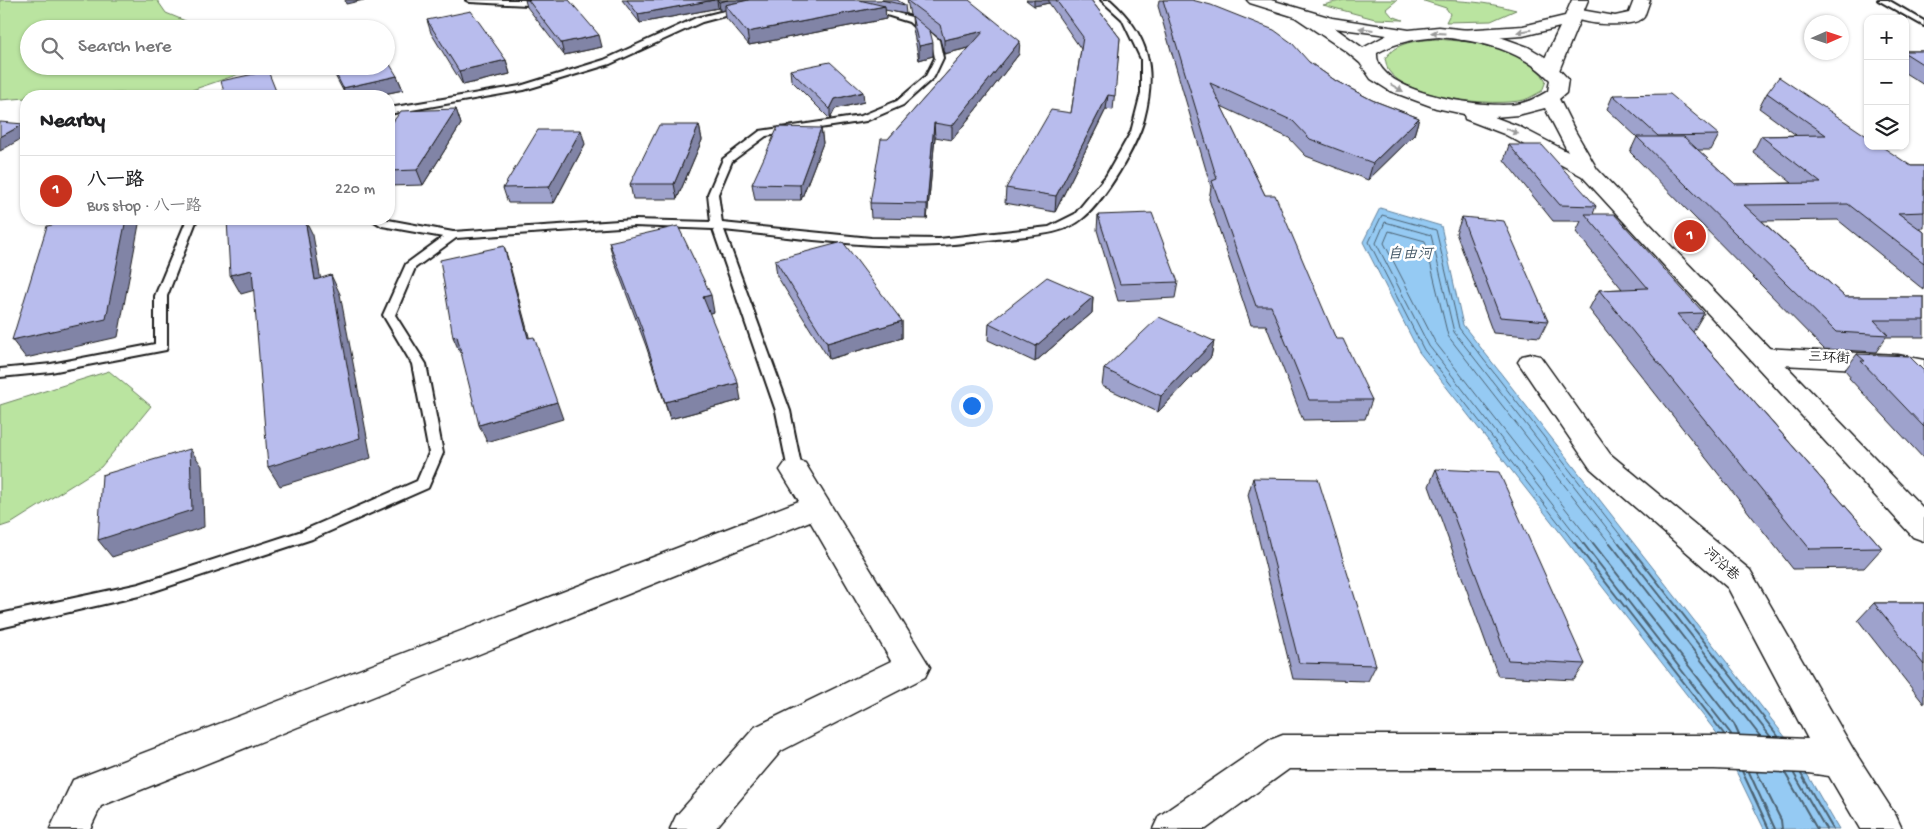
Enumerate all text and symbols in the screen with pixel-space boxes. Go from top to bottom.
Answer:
north arrow [1804,15,1849,60]
map controls [1864,15,1909,150]
button: + [1864,15,1909,60]
search box [20,20,395,75]
one-way arrow [1358,25,1374,33]
one-way arrow [1515,27,1531,35]
one-way arrow [1430,29,1446,37]
icon: search [38,34,66,62]
text: Search here [78,36,172,59]
button: − [1864,60,1909,105]
one-way arrow [1390,83,1403,92]
button: layers [1864,105,1909,150]
text: Nearby [40,110,105,135]
one-way arrow [1504,127,1519,135]
text: 八一路 [87,170,144,193]
text: 1 [53,181,59,200]
text: 220 m [335,181,375,200]
text: Bus stop · 八一路 [87,198,202,217]
pin: 1 [1674,217,1706,255]
water label: 自由河 [1387,245,1435,264]
street label: 三环街 [1808,348,1850,369]
your location [959,393,985,419]
street label: 河沿巷 [1700,545,1743,586]

